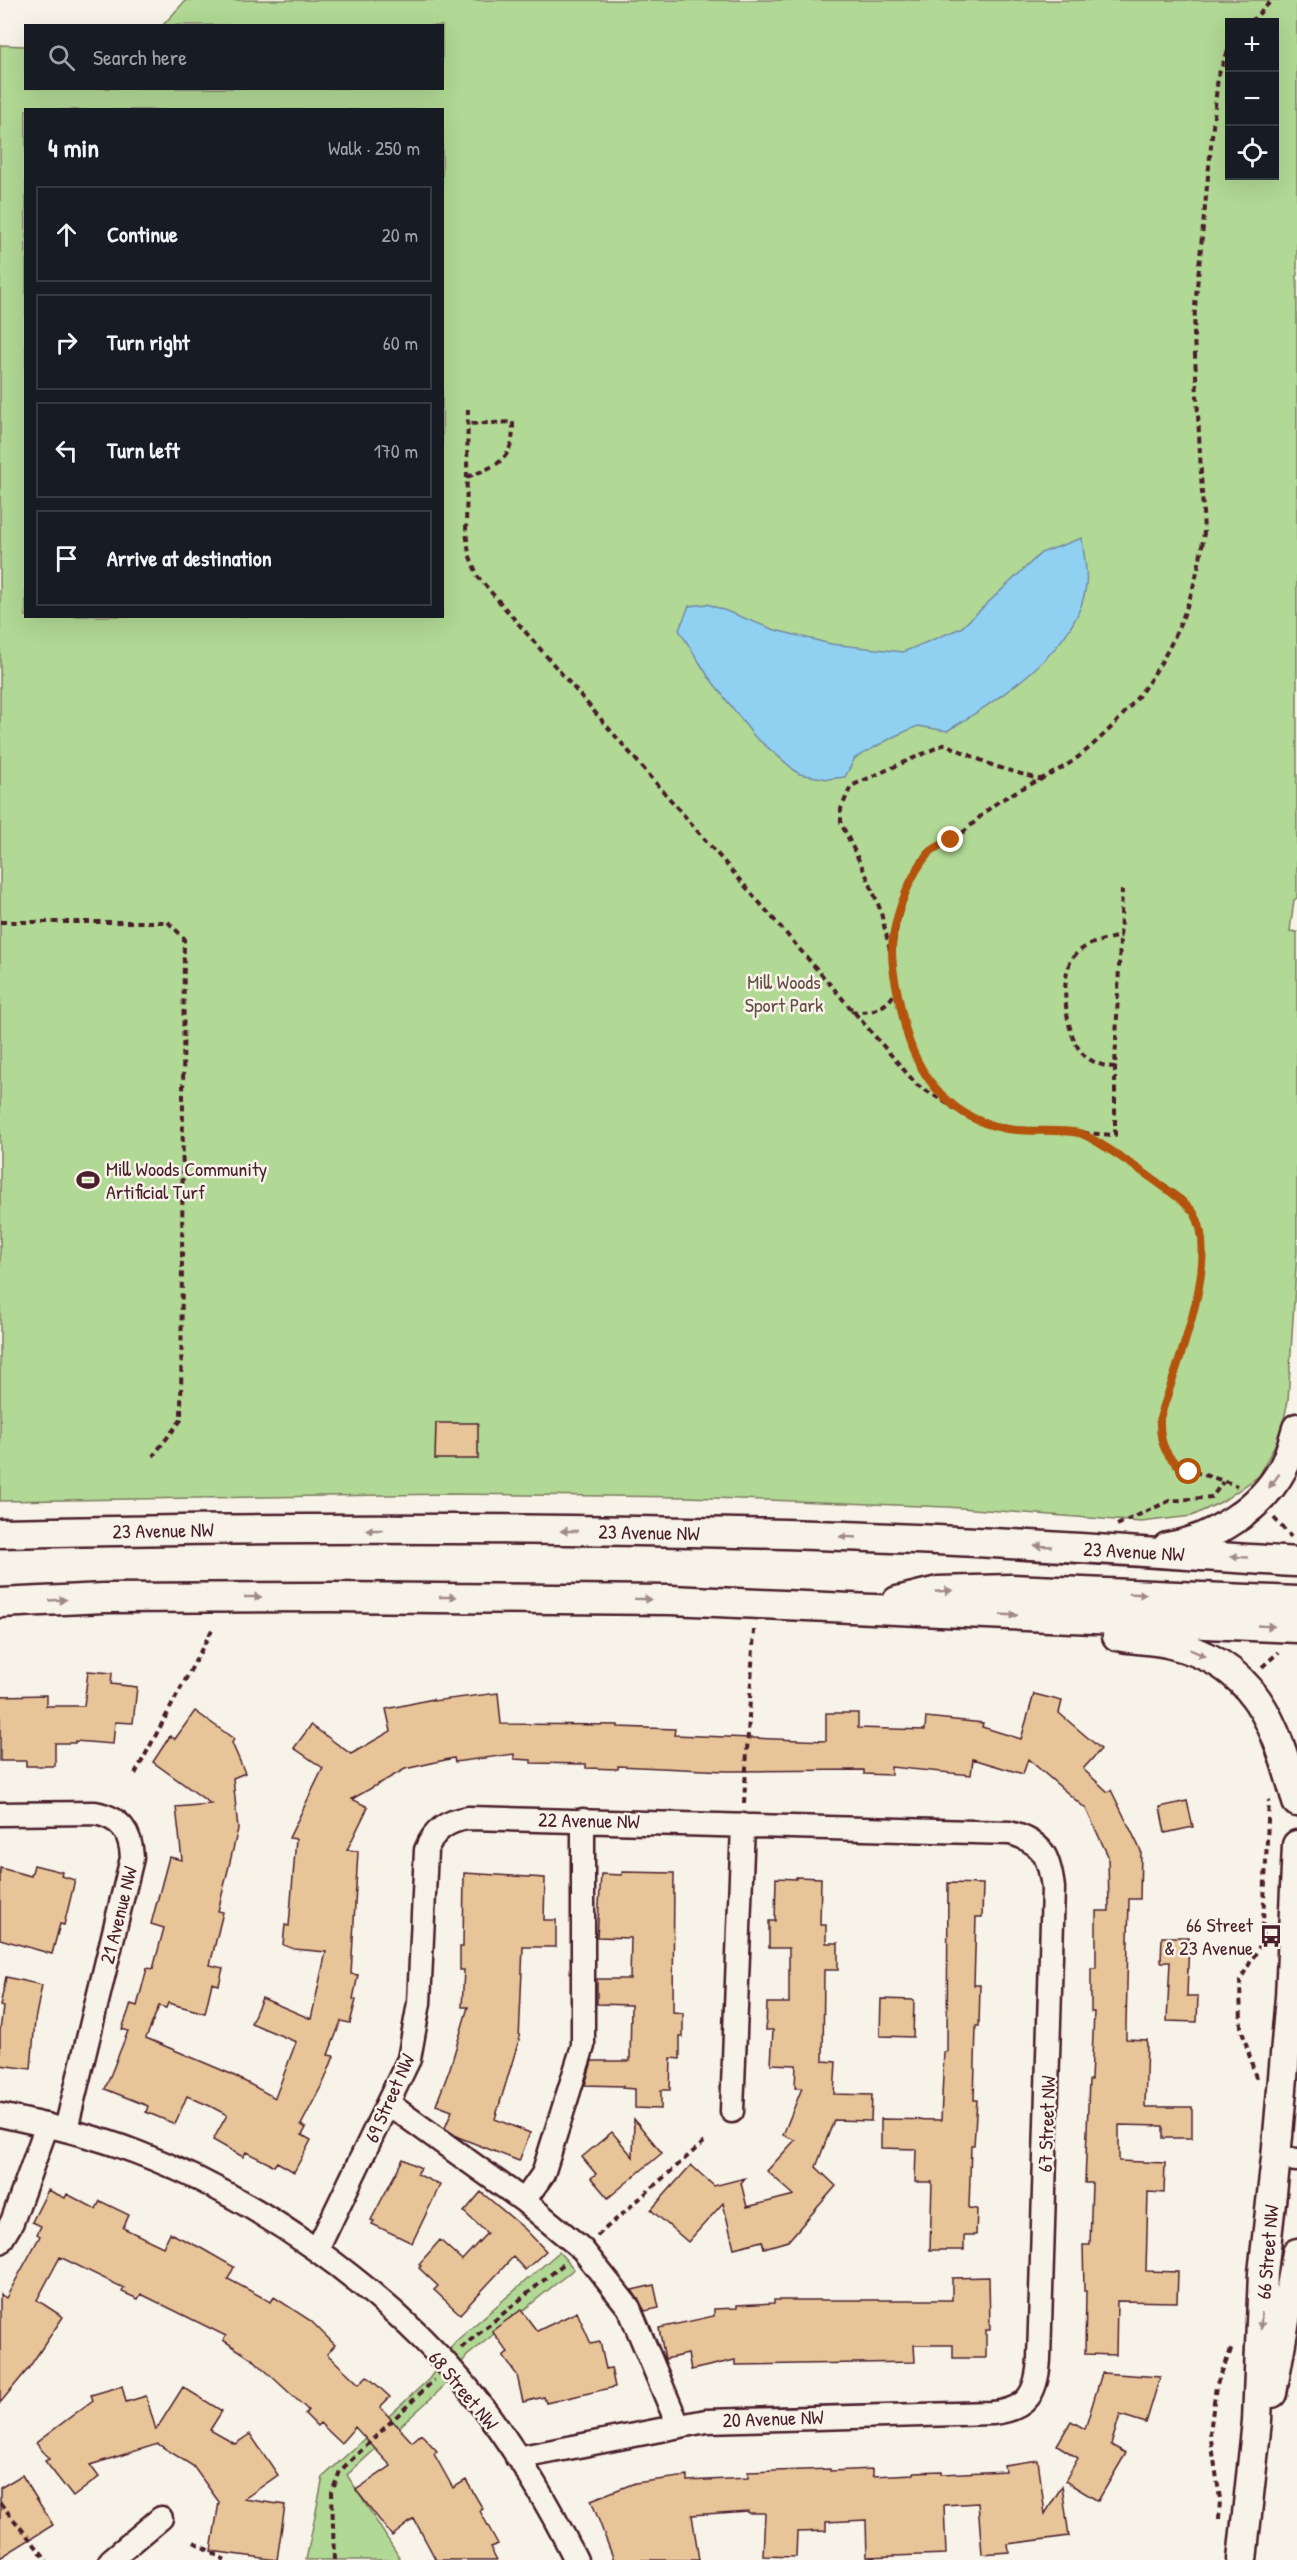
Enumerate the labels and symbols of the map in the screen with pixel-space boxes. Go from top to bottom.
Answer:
route end [937,826,963,852]
park label: Mill Woods Sport Park [745,968,823,1018]
place label: Mill Woods Community Artificial Turf [106,1155,267,1205]
sports icon: Mill Woods Community Artificial Turf [75,1167,101,1193]
route start [1175,1458,1201,1484]
one-way arrow [1268,1473,1280,1489]
street label: 23 Avenue NW [112,1516,215,1544]
street label: 23 Avenue NW [598,1518,701,1546]
one-way arrow [365,1525,384,1535]
one-way arrow [560,1526,579,1536]
one-way arrow [838,1532,857,1541]
street label: 23 Avenue NW [1083,1535,1186,1567]
one-way arrow [1033,1541,1052,1550]
one-way arrow [1229,1553,1248,1562]
one-way arrow [934,1586,953,1596]
one-way arrow [1129,1589,1148,1598]
one-way arrow [244,1592,263,1602]
one-way arrow [439,1592,458,1602]
one-way arrow [634,1594,653,1604]
one-way arrow [49,1596,68,1605]
one-way arrow [999,1610,1018,1619]
one-way arrow [1256,1622,1275,1631]
one-way arrow [1190,1648,1208,1658]
street label: 22 Avenue NW [538,1806,641,1834]
street label: 21 Avenue NW [93,1863,143,1967]
place label: 66 Street & 23 Avenue [1164,1911,1254,1961]
bus stop icon: 66 Street & 23 Avenue [1258,1923,1284,1949]
street label: 69 Street NW [358,2049,421,2146]
street label: 67 Street NW [1031,2075,1061,2173]
street label: 66 Street NW [1249,2203,1285,2300]
one-way arrow [1256,2311,1265,2330]
street label: 68 Street NW [423,2345,505,2436]
street label: 20 Avenue NW [722,2403,825,2433]

